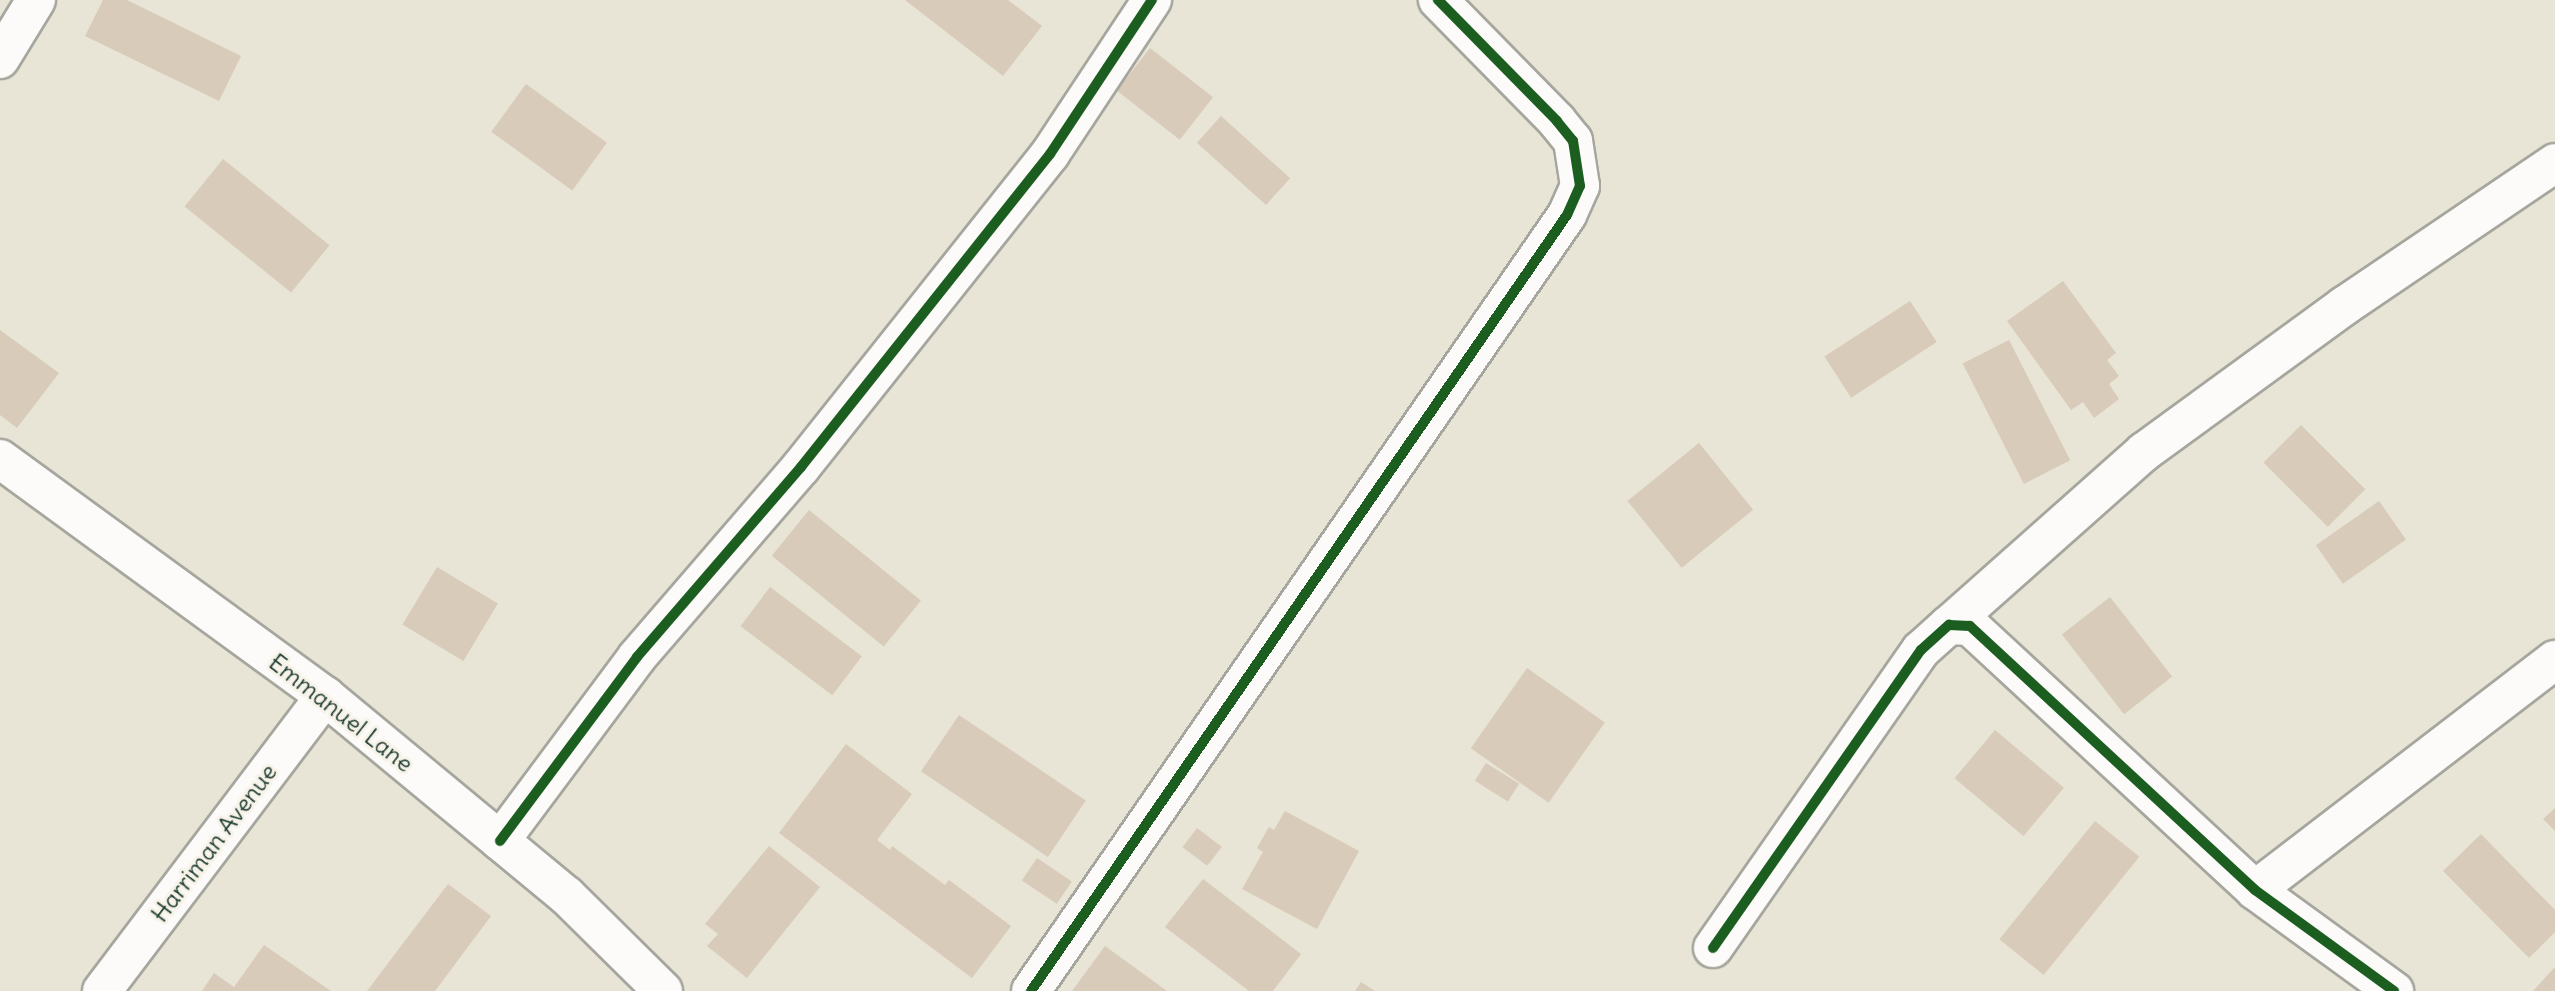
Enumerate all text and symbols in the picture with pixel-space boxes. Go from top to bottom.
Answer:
street label: Emmanuel Lane [263,648,419,778]
street label: Harriman Avenue [145,758,283,928]

